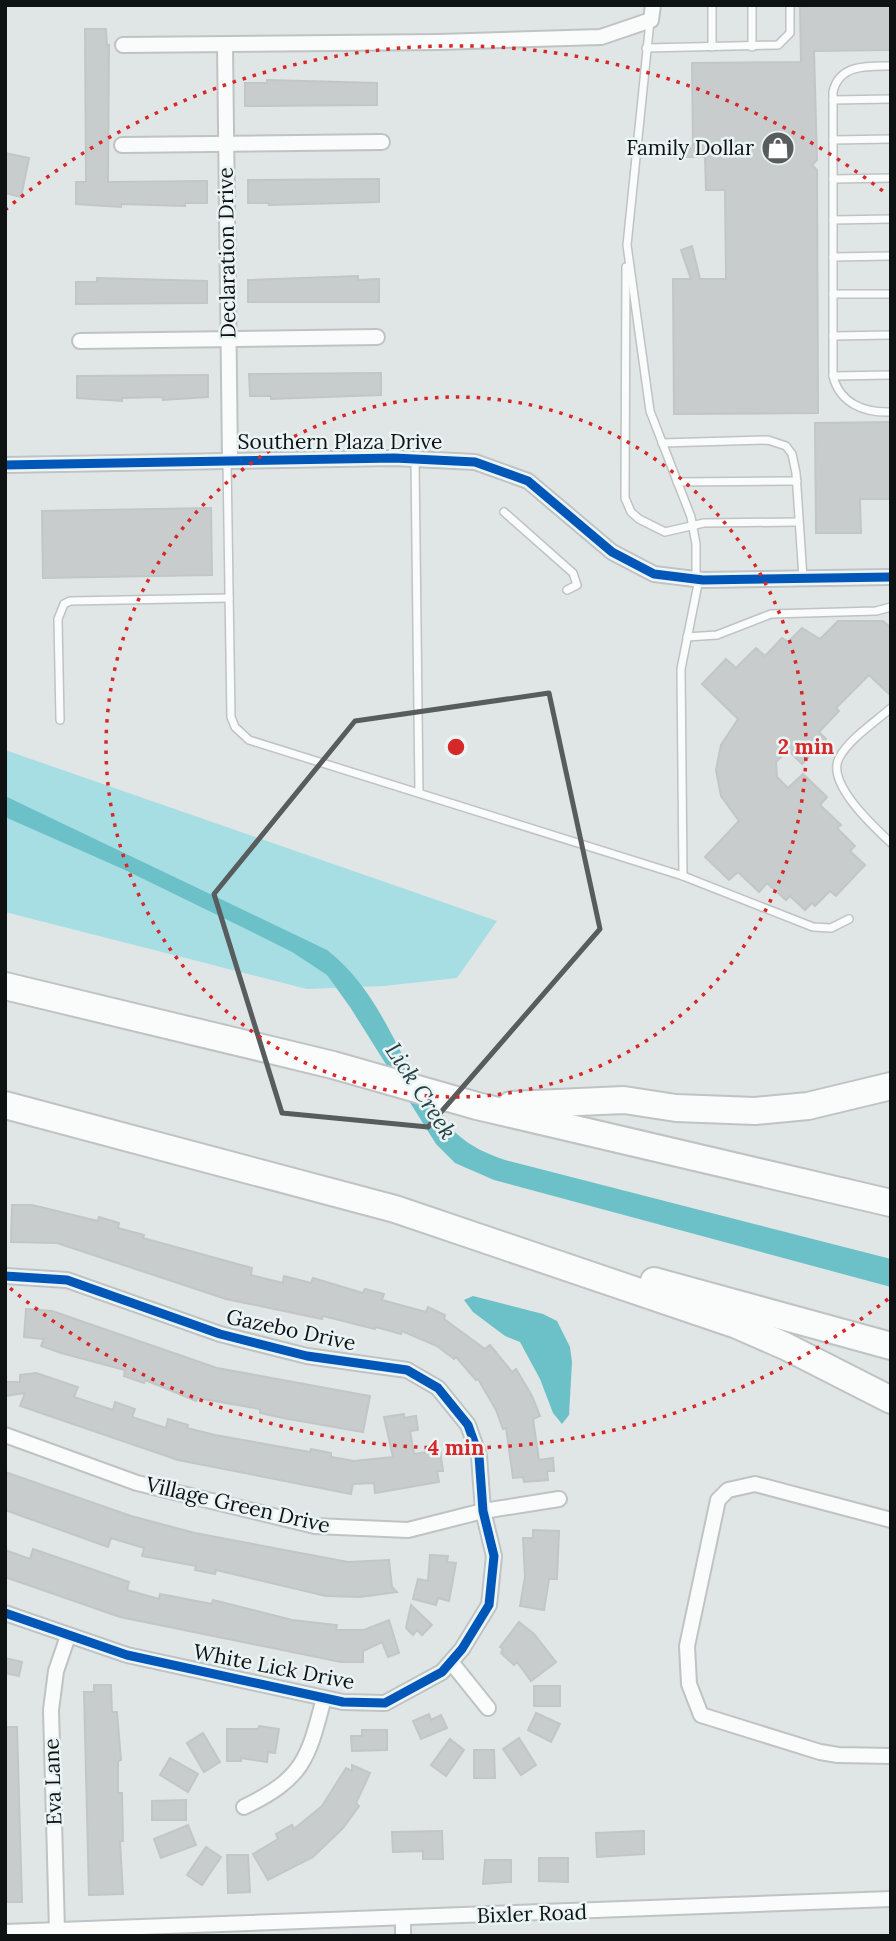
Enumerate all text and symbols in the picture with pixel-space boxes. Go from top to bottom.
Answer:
shop icon: Family Dollar [759,129,797,167]
place label: Family Dollar [626,134,754,161]
street label: Declaration Drive [212,167,241,339]
street label: Southern Plaza Drive [238,428,442,455]
text: 2 min [778,733,834,760]
centre of rings [444,735,468,759]
water label: Lick Creek [379,1037,463,1145]
street label: Gazebo Drive [224,1303,358,1356]
text: 4 min [428,1434,484,1461]
street label: Village Green Drive [142,1470,333,1539]
street label: White Lick Drive [191,1638,357,1695]
street label: Eva Lane [37,1738,68,1826]
street label: Bixler Road [476,1898,588,1929]

